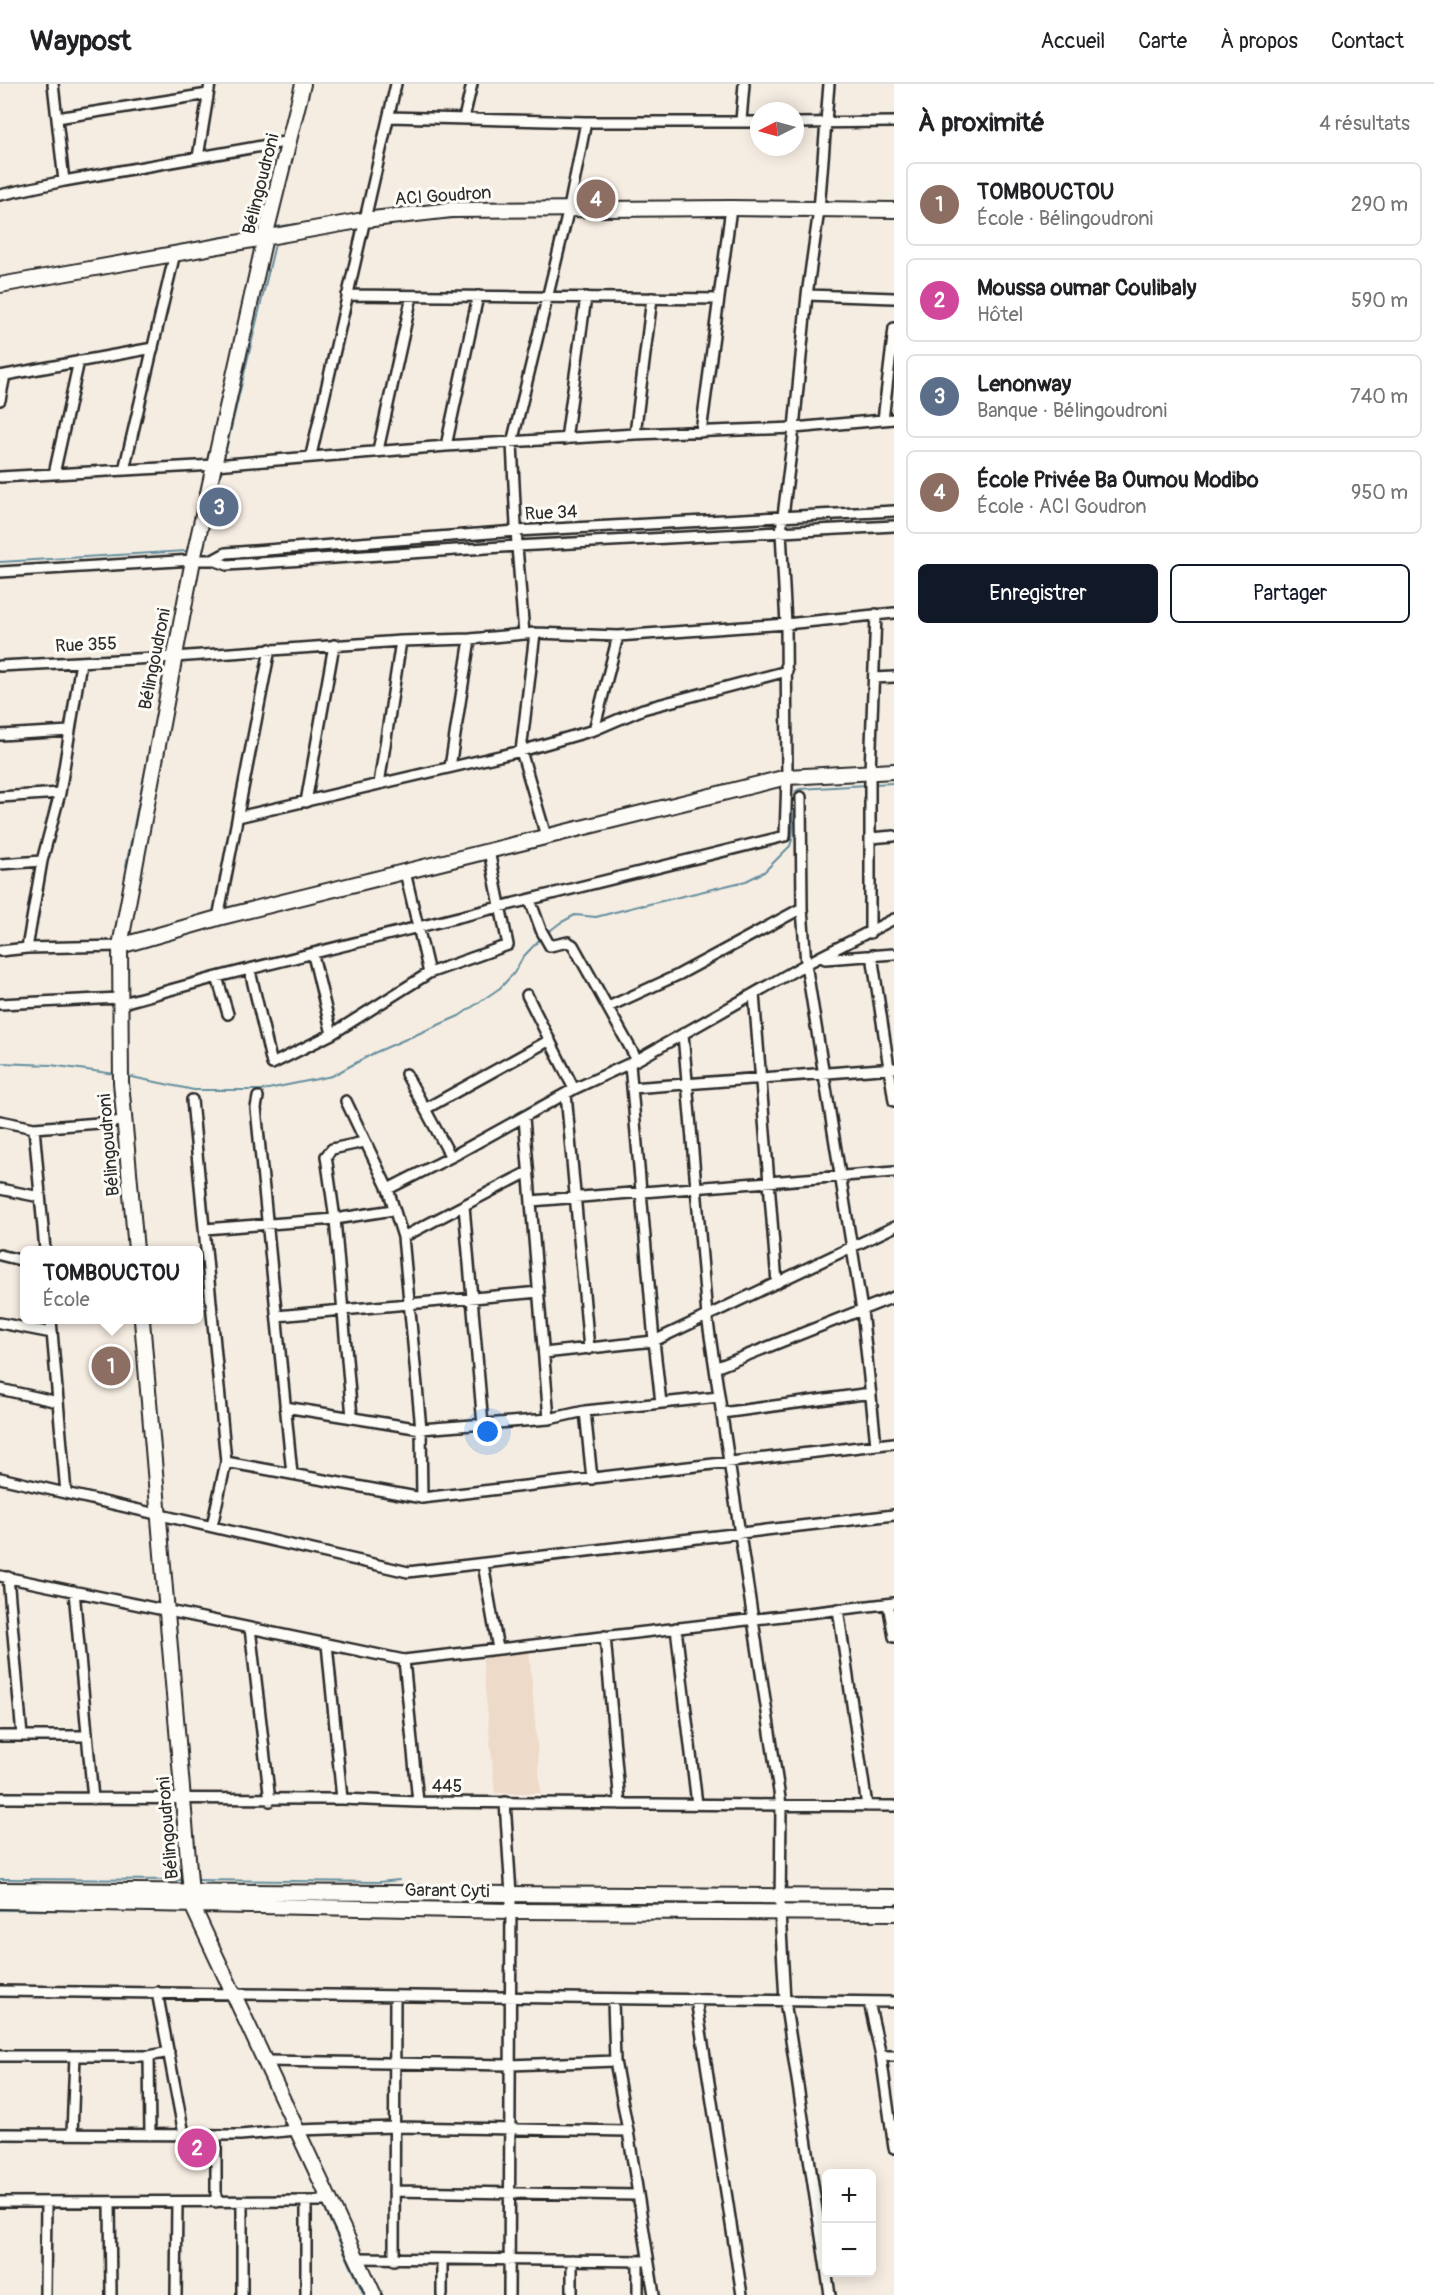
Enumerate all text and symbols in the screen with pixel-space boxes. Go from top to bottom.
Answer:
text: Waypost [30,24,131,59]
text: Accueil [1041,28,1105,55]
text: Carte [1138,28,1187,55]
text: À propos [1220,28,1298,55]
text: Contact [1331,28,1404,55]
north arrow [750,102,804,156]
text: À proximité [918,107,1045,139]
text: 4 résultats [1319,111,1410,136]
street label: Bélingoudroni [237,131,285,237]
pin: 4 [576,176,616,222]
text: TOMBOUCTOU [977,178,1114,206]
street label: ACI Goudron [394,181,492,211]
text: 1 [936,192,943,217]
text: 290 m [1351,192,1408,217]
text: École · Bélingoudroni [977,206,1153,231]
text: Moussa oumar Coulibaly [977,274,1196,302]
text: 2 [934,288,945,313]
text: 590 m [1351,288,1408,313]
text: Hôtel [977,302,1023,327]
text: Lenonway [977,370,1071,398]
text: 3 [934,384,945,409]
text: 740 m [1350,384,1408,409]
text: Banque · Bélingoudroni [977,398,1167,423]
text: École Privée Ba Oumou Modibo [977,466,1259,494]
text: 4 [934,480,945,505]
text: 950 m [1351,480,1408,505]
pin: 3 [200,484,238,530]
text: École · ACI Goudron [977,494,1147,519]
street label: Rue 34 [524,500,578,526]
button: Enregistrer [918,564,1158,623]
button: Partager [1170,564,1410,623]
street label: Bélingoudroni [134,606,176,712]
street label: Rue 355 [55,632,117,658]
street label: Bélingoudroni [93,1093,125,1197]
popup [20,1246,203,1324]
text: TOMBOUCTOU [43,1259,180,1287]
text: École [43,1287,90,1312]
pin: 1 [92,1344,130,1388]
your location [473,1417,502,1446]
street label: 445 [432,1775,462,1798]
street label: Bélingoudroni [152,1776,184,1880]
street label: Garant Cyti [404,1879,490,1903]
pin: 2 [178,2126,216,2170]
map controls [822,2169,876,2277]
button: + [822,2169,876,2223]
button: − [822,2223,876,2277]

